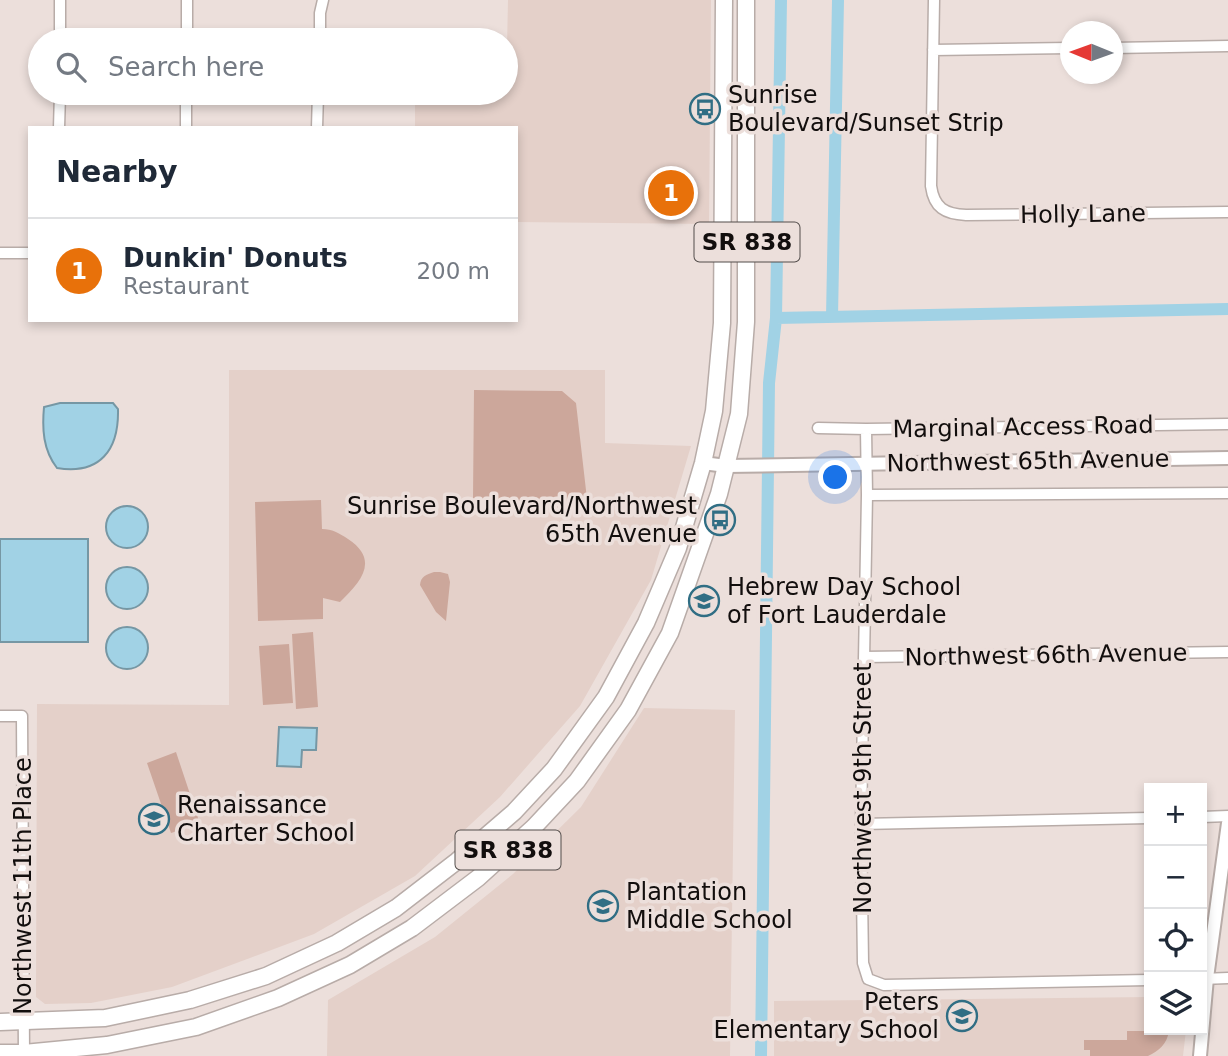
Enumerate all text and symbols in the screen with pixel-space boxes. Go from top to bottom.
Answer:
north arrow [1060,21,1123,84]
search box [28,28,518,105]
icon: search [52,48,90,86]
text: Search here [108,52,264,82]
place label: Sunrise Boulevard/Sunset Strip [728,81,1004,137]
bus stop icon: Sunrise Boulevard/Sunset Strip [688,92,722,126]
text: Nearby [56,154,178,189]
pin: 1 [648,167,694,219]
street label: Holly Lane [1020,199,1146,229]
road number: SR 838 [694,222,800,262]
text: Dunkin' Donuts [123,243,348,273]
text: 1 [71,258,87,284]
text: 200 m [416,258,490,284]
text: Restaurant [123,273,249,299]
street label: Marginal Access Road [892,411,1154,443]
street label: Northwest 65th Avenue [886,445,1170,477]
your location [818,460,852,494]
place label: Sunrise Boulevard/Northwest 65th Avenue [347,492,697,548]
bus stop icon: Sunrise Boulevard/Northwest 65th Avenue [703,503,737,537]
place label: Hebrew Day School of Fort Lauderdale [727,573,961,629]
school or university icon: Hebrew Day School of Fort Lauderdale [687,584,721,618]
street label: Northwest 66th Avenue [904,639,1188,671]
street label: Northwest 9th Street [849,662,877,914]
street label: Northwest 11th Place [9,757,37,1015]
map controls [1144,783,1207,1035]
button: + [1144,783,1207,846]
place label: Renaissance Charter School [177,791,355,847]
school or university icon: Renaissance Charter School [137,802,171,836]
road number: SR 838 [456,830,560,870]
button: − [1144,846,1207,909]
place label: Plantation Middle School [626,878,793,934]
school or university icon: Plantation Middle School [586,889,620,923]
button: locate [1144,909,1207,972]
button: layers [1144,972,1207,1035]
place label: Peters Elementary School [714,988,939,1044]
school or university icon: Peters Elementary School [945,999,979,1033]

